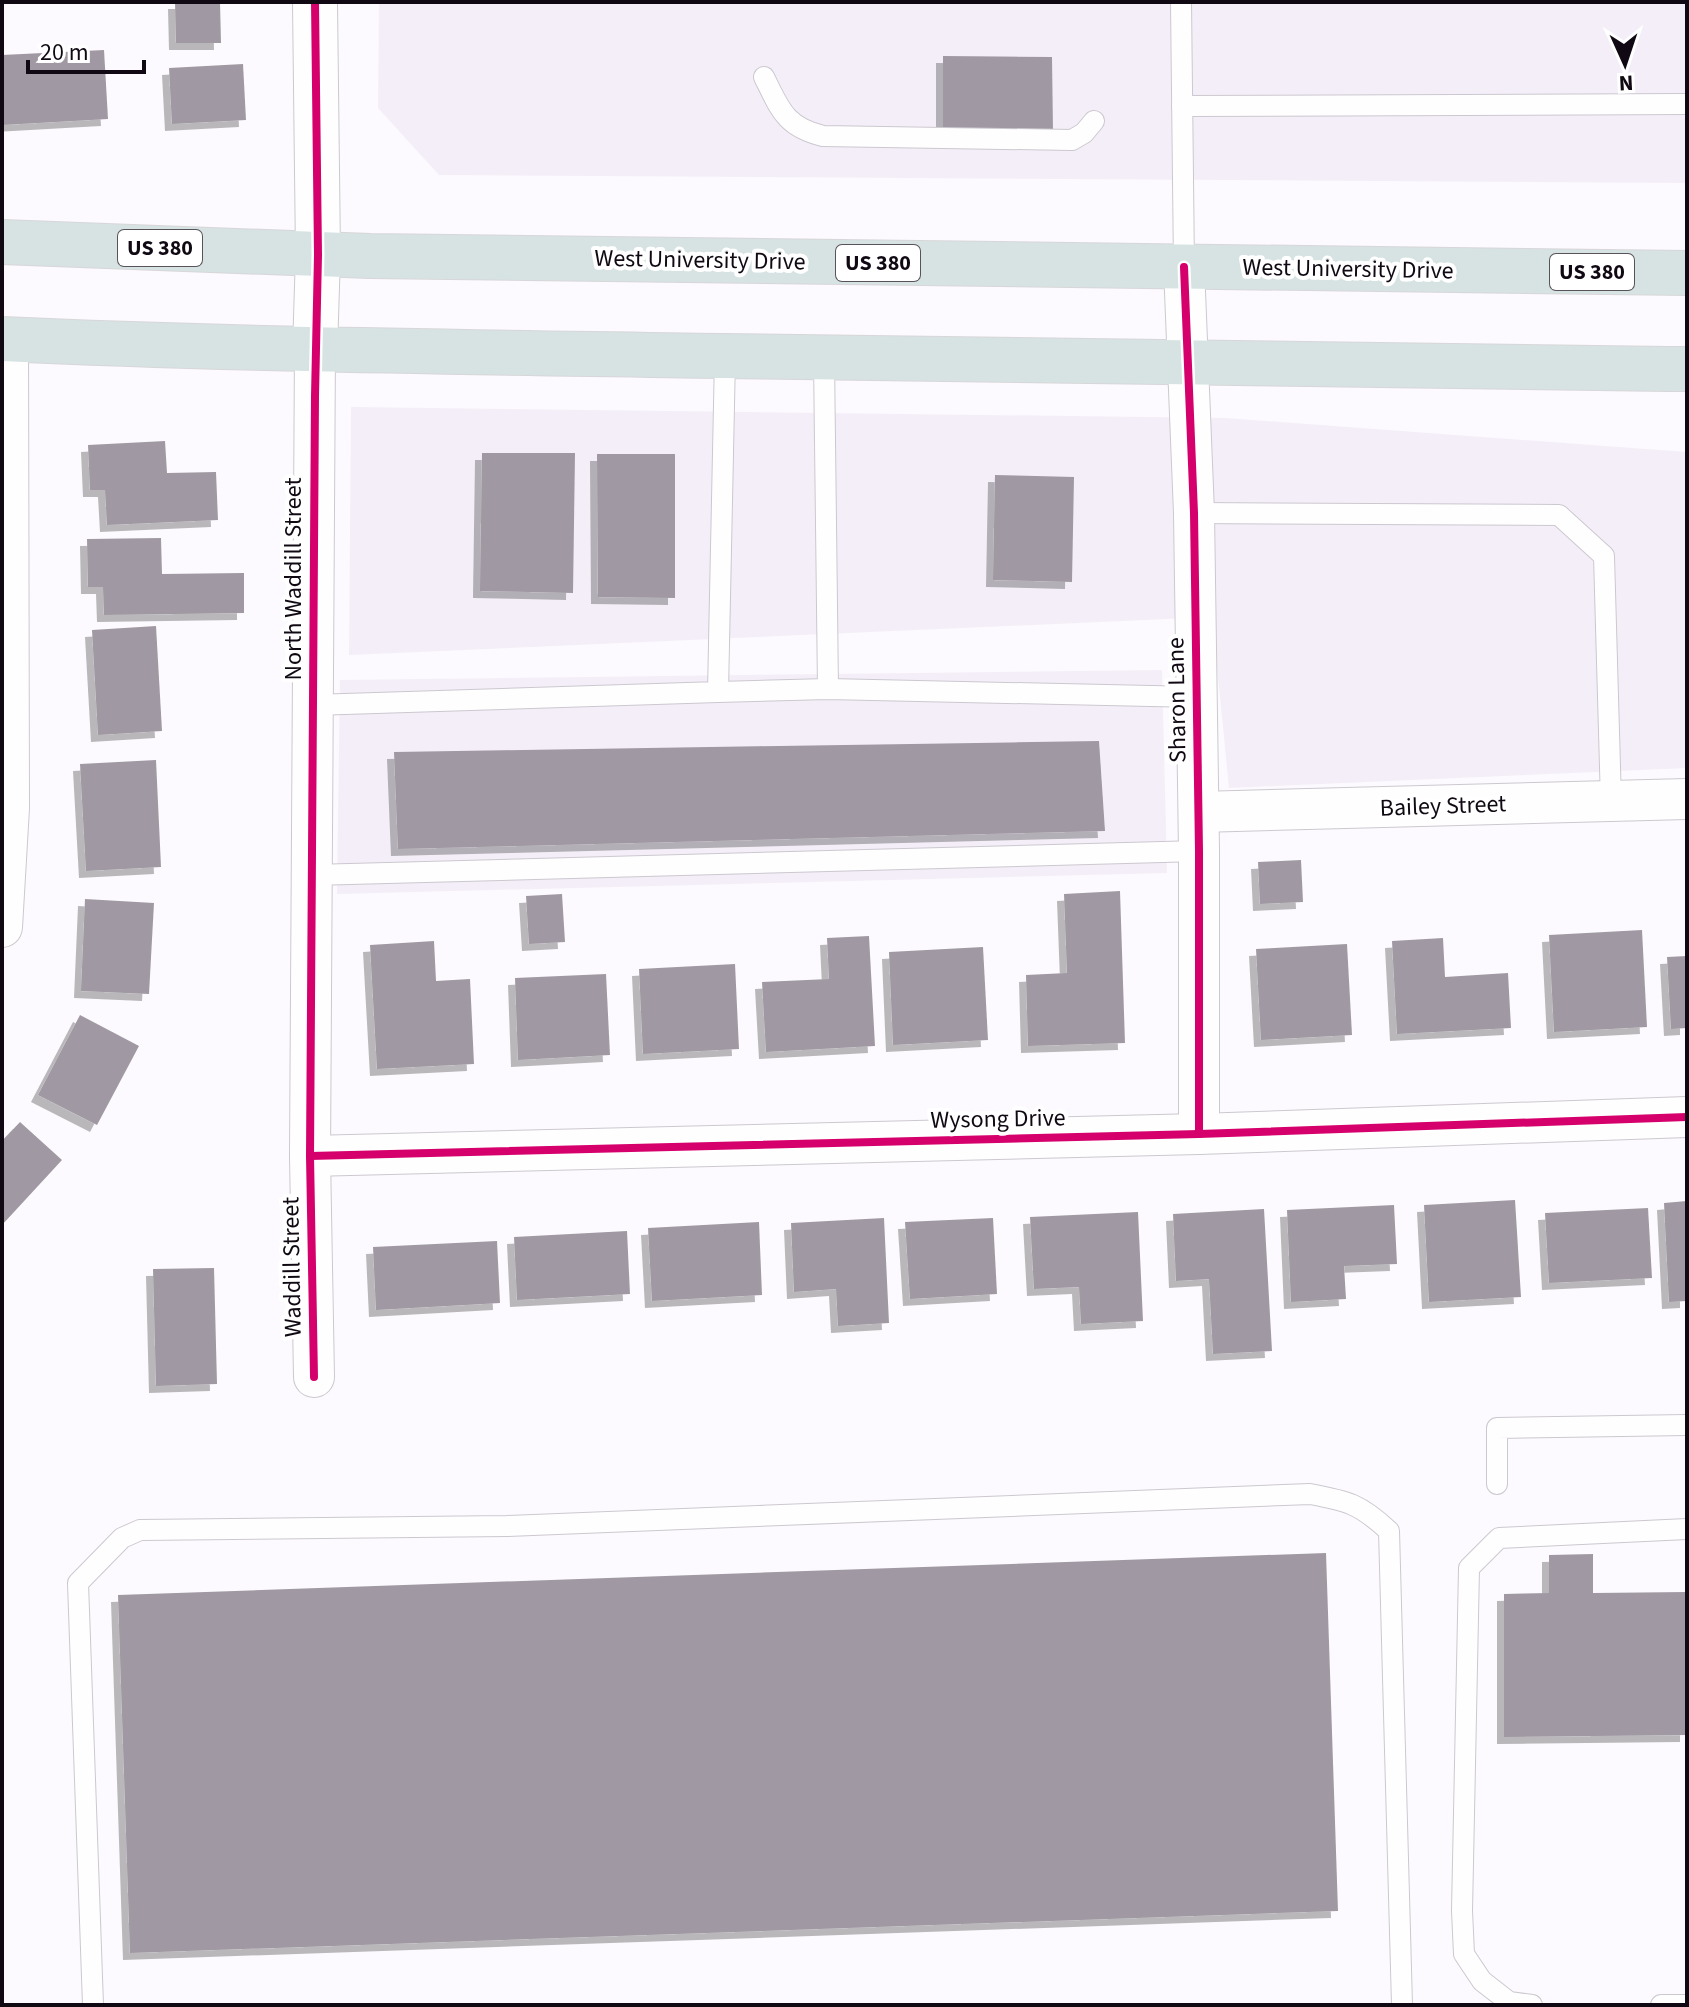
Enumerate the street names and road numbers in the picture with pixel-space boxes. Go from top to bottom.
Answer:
road number: US 380 [118,230,202,266]
street label: West University Drive [594,241,806,279]
road number: US 380 [836,245,920,281]
street label: West University Drive [1242,250,1454,288]
road number: US 380 [1550,254,1634,290]
street label: North Waddill Street [276,477,311,681]
street label: Sharon Lane [1158,637,1196,763]
street label: Bailey Street [1379,786,1507,826]
street label: Wysong Drive [930,1100,1066,1138]
street label: Waddill Street [273,1197,311,1337]

